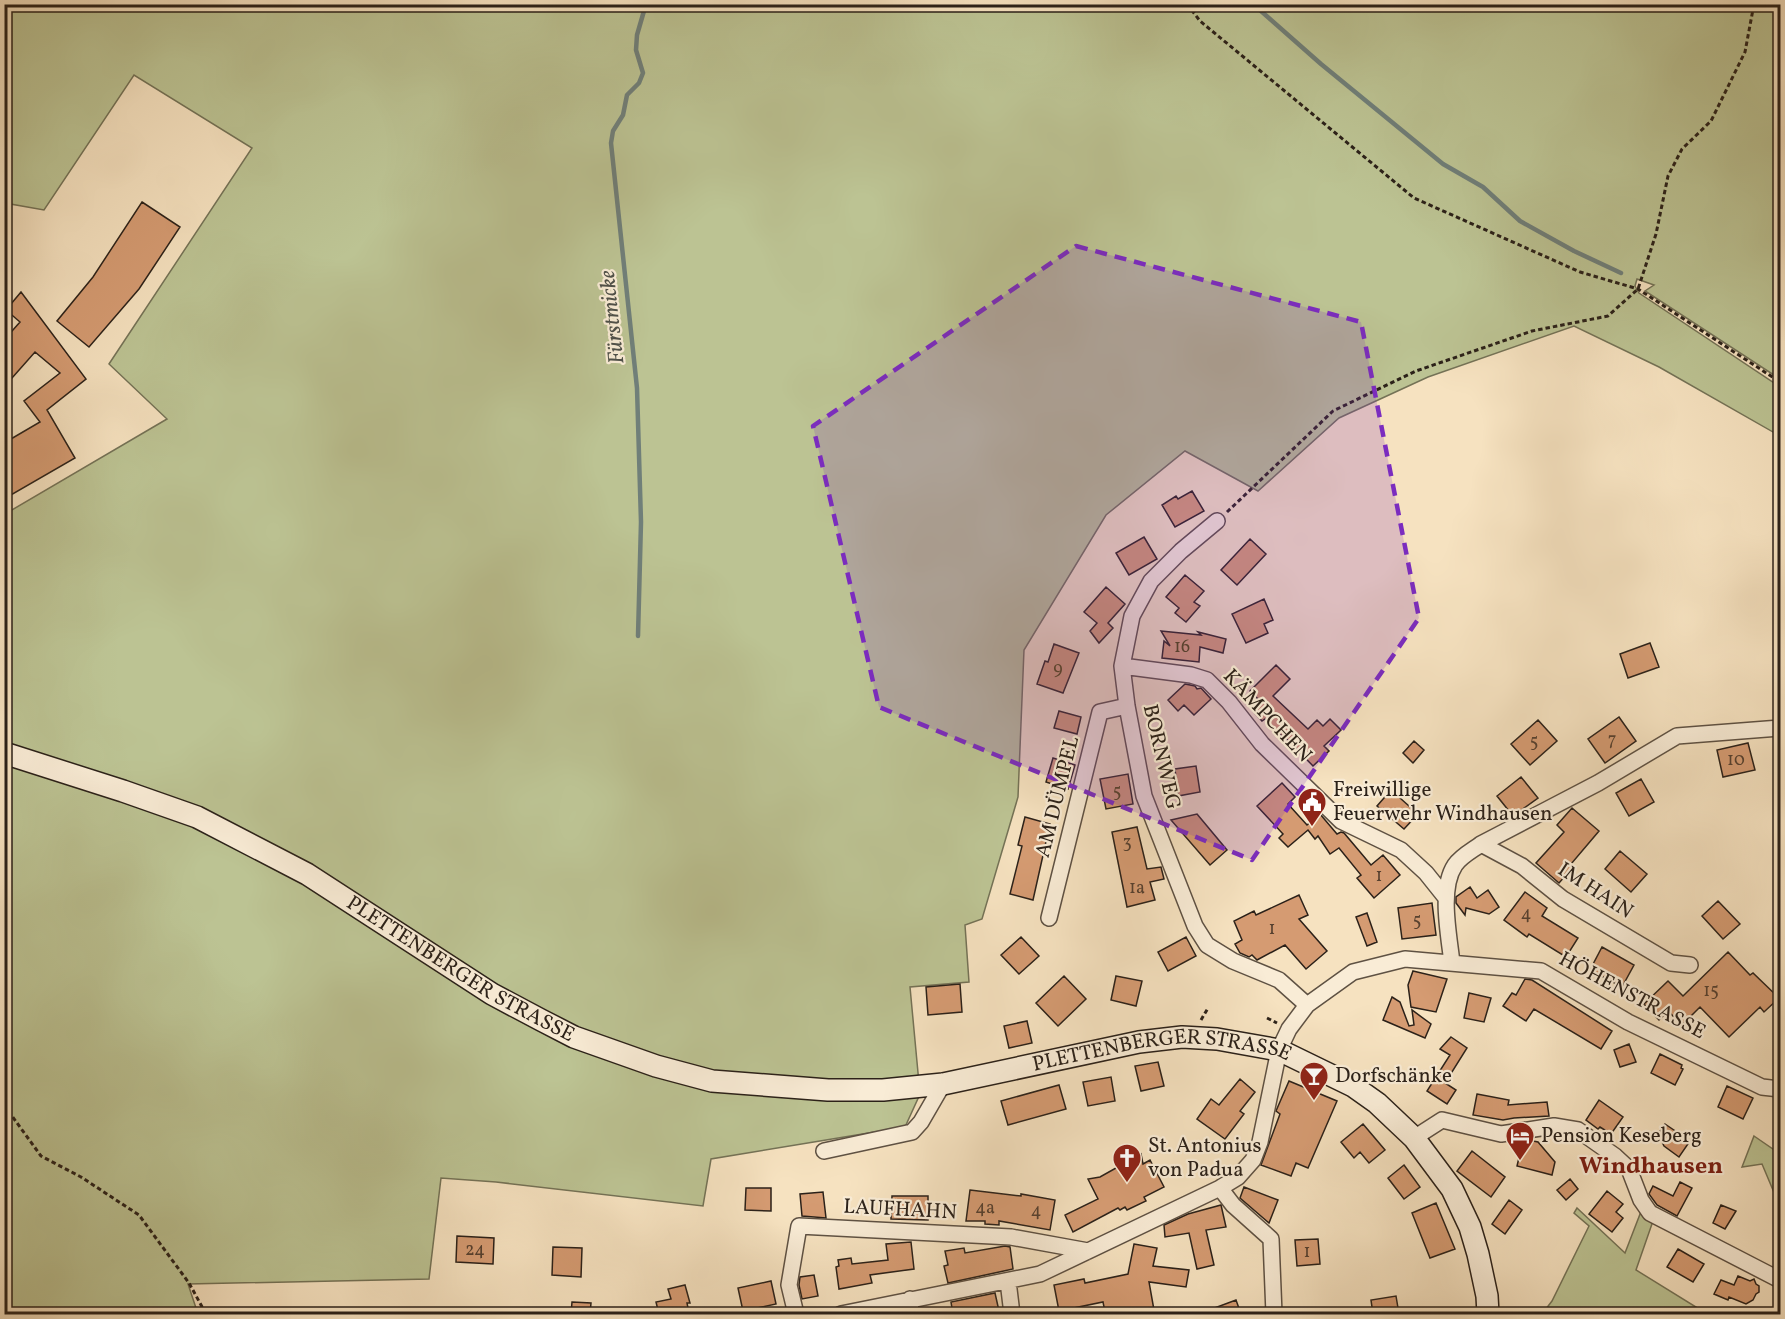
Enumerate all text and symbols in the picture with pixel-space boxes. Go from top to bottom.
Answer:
water label: Fürstmicke [593,269,633,365]
house number: 16 [1174,635,1190,660]
house number: 9 [1053,657,1063,682]
street label: KÄMPCHEN [1216,663,1318,769]
street label: BORNWEG [1135,701,1187,813]
house number: 7 [1608,728,1616,753]
house number: 5 [1530,730,1538,755]
street label: AM DÜMPEL [1029,733,1087,861]
house number: 10 [1727,748,1745,773]
place label: Freiwillige Feuerwehr Windhausen [1333,776,1553,829]
house number: 5 [1113,780,1121,805]
public building icon: Freiwillige Feuerwehr Windhausen [1296,786,1328,828]
house number: 3 [1122,831,1132,856]
street label: IM HAIN [1552,856,1638,926]
house number: 1 [1376,864,1382,889]
house number: 1a [1129,876,1145,901]
street label: PLETTENBERGER STRASSE [341,889,580,1049]
house number: 4 [1521,902,1531,927]
house number: 5 [1413,909,1421,934]
house number: 1 [1269,917,1275,942]
street label: HÖHENSTRASSE [1553,945,1711,1047]
house number: 15 [1703,979,1719,1004]
street label: PLETTENBERGER STRASSE [1030,1022,1297,1079]
bar icon: Dorfschänke [1298,1060,1330,1102]
place label: Dorfschänke [1335,1062,1452,1091]
hotel icon: Pension Keseberg [1504,1120,1536,1162]
place label: Pension Keseberg [1541,1122,1702,1151]
place label: St. Antonius von Padua [1148,1132,1261,1185]
church icon: St. Antonius von Padua [1111,1142,1143,1184]
district label: Windhausen [1579,1150,1723,1184]
street label: LAUFHAHN [842,1193,958,1227]
house number: 4a [975,1196,995,1221]
house number: 4 [1031,1199,1041,1224]
house number: 24 [465,1238,485,1263]
house number: 1 [1304,1240,1310,1265]

